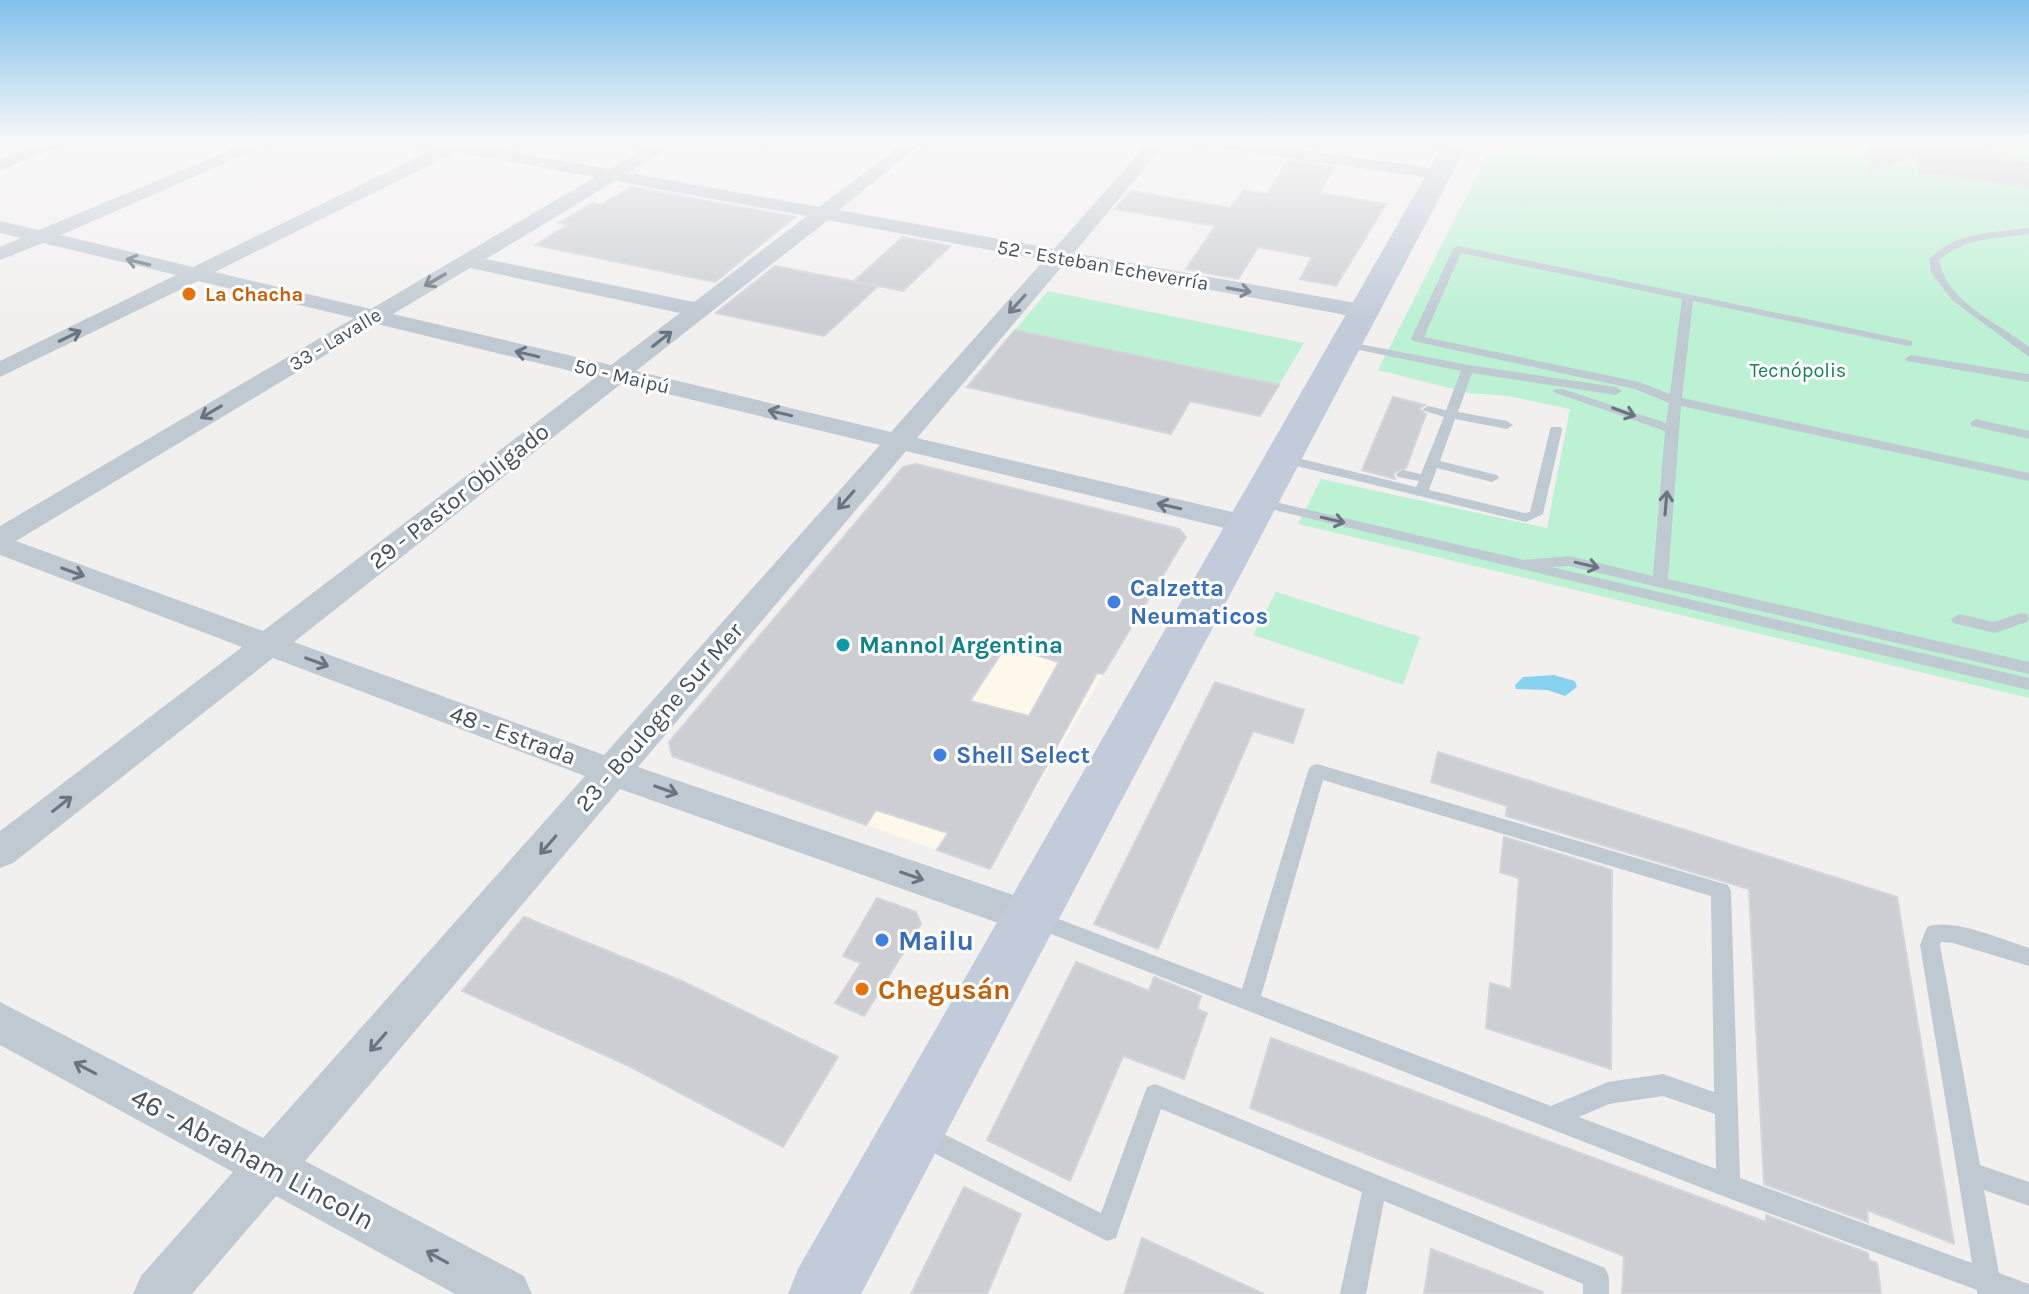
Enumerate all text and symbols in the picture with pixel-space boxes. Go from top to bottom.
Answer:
street label: 52 - Esteban Echeverría [995,236,1210,295]
one-way arrow [125,254,151,269]
one-way arrow [424,272,447,288]
place label: La Chacha [205,283,303,306]
one-way arrow [1226,283,1252,298]
marker: La Chacha [180,285,198,303]
one-way arrow [1008,294,1026,314]
street label: 33 - Lavalle [285,303,385,376]
one-way arrow [58,328,82,343]
one-way arrow [651,331,672,348]
one-way arrow [515,346,540,361]
street label: 50 - Maipú [572,354,672,399]
park label: Tecnópolis [1750,359,1846,382]
one-way arrow [200,405,224,420]
one-way arrow [768,405,794,420]
one-way arrow [1611,405,1636,420]
street label: 29 - Pastor Obligado [363,417,555,575]
one-way arrow [837,489,855,509]
one-way arrow [1659,490,1674,517]
one-way arrow [1157,498,1183,513]
one-way arrow [1320,513,1346,528]
one-way arrow [1574,558,1600,573]
one-way arrow [60,566,85,580]
place label: Calzetta Neumaticos [1130,574,1268,630]
marker: Calzetta Neumaticos [1105,593,1123,611]
street label: 23 - Boulogne Sur Mer [569,617,749,817]
place label: Mannol Argentina [859,631,1063,659]
marker: Mannol Argentina [834,636,852,654]
one-way arrow [304,656,329,671]
street label: 48 - Estrada [446,699,580,771]
place label: Shell Select [956,741,1090,769]
marker: Shell Select [931,746,949,764]
one-way arrow [653,784,678,799]
one-way arrow [51,796,72,813]
one-way arrow [539,835,557,855]
one-way arrow [899,870,924,885]
place label: Mailu [898,924,974,957]
marker: Mailu [873,931,891,949]
place label: Chegusán [878,973,1010,1006]
marker: Chegusán [853,980,871,998]
one-way arrow [369,1031,387,1051]
one-way arrow [74,1059,97,1075]
street label: 46 - Abraham Lincoln [125,1080,380,1237]
one-way arrow [426,1248,450,1264]

